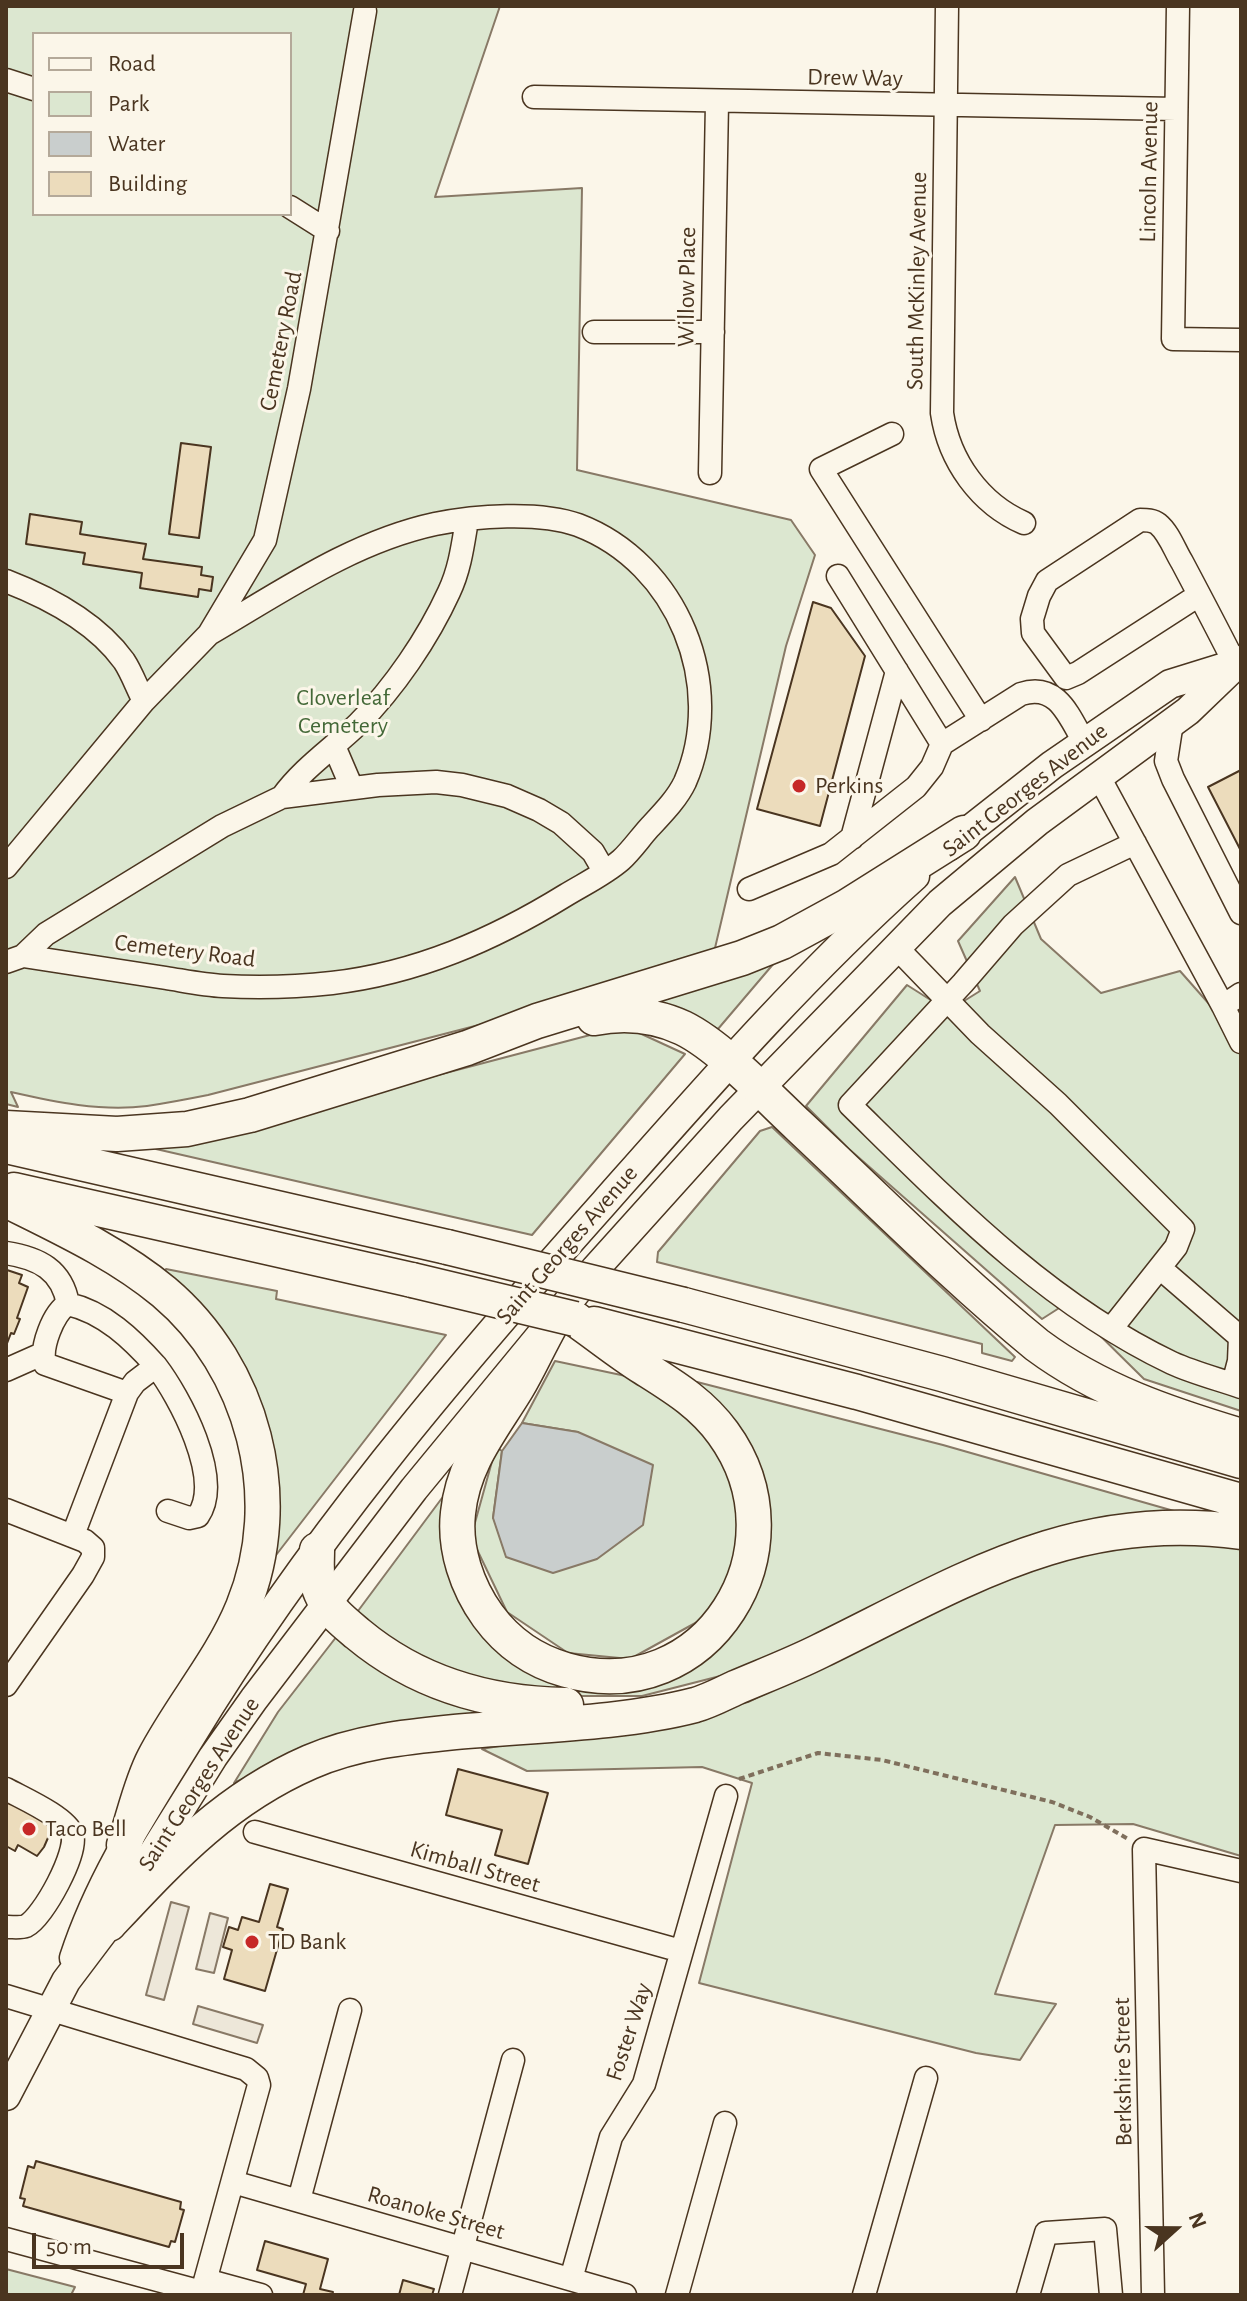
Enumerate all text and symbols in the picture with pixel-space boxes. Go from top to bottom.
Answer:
legend [32,32,292,216]
text: Road [108,52,156,76]
street label: Drew Way [807,63,903,93]
text: Park [108,92,149,116]
street label: Lincoln Avenue [1133,101,1165,243]
text: Water [108,132,165,156]
text: Building [108,172,187,196]
street label: South McKinley Avenue [901,172,933,390]
street label: Willow Place [672,227,702,347]
street label: Cemetery Road [253,269,309,413]
park label: Cloverleaf Cemetery [296,684,390,740]
street label: Saint Georges Avenue [937,717,1113,863]
place label: Perkins [815,772,883,800]
marker: Perkins [790,777,808,795]
street label: Cemetery Road [113,928,257,974]
street label: Saint Georges Avenue [490,1159,644,1331]
street label: Saint Georges Avenue [132,1692,266,1876]
place label: Taco Bell [45,1815,127,1843]
marker: Taco Bell [20,1820,38,1838]
street label: Kimball Street [407,1835,543,1899]
place label: TD Bank [268,1928,346,1956]
marker: TD Bank [243,1933,261,1951]
street label: Foster Way [600,1979,658,2085]
street label: Berkshire Street [1107,1997,1139,2147]
street label: Roanoke Street [364,2180,508,2246]
north arrow [1135,2189,1215,2269]
text: N [1184,2209,1210,2231]
scale bar [36,2217,188,2267]
text: 50 m [46,2235,92,2259]

